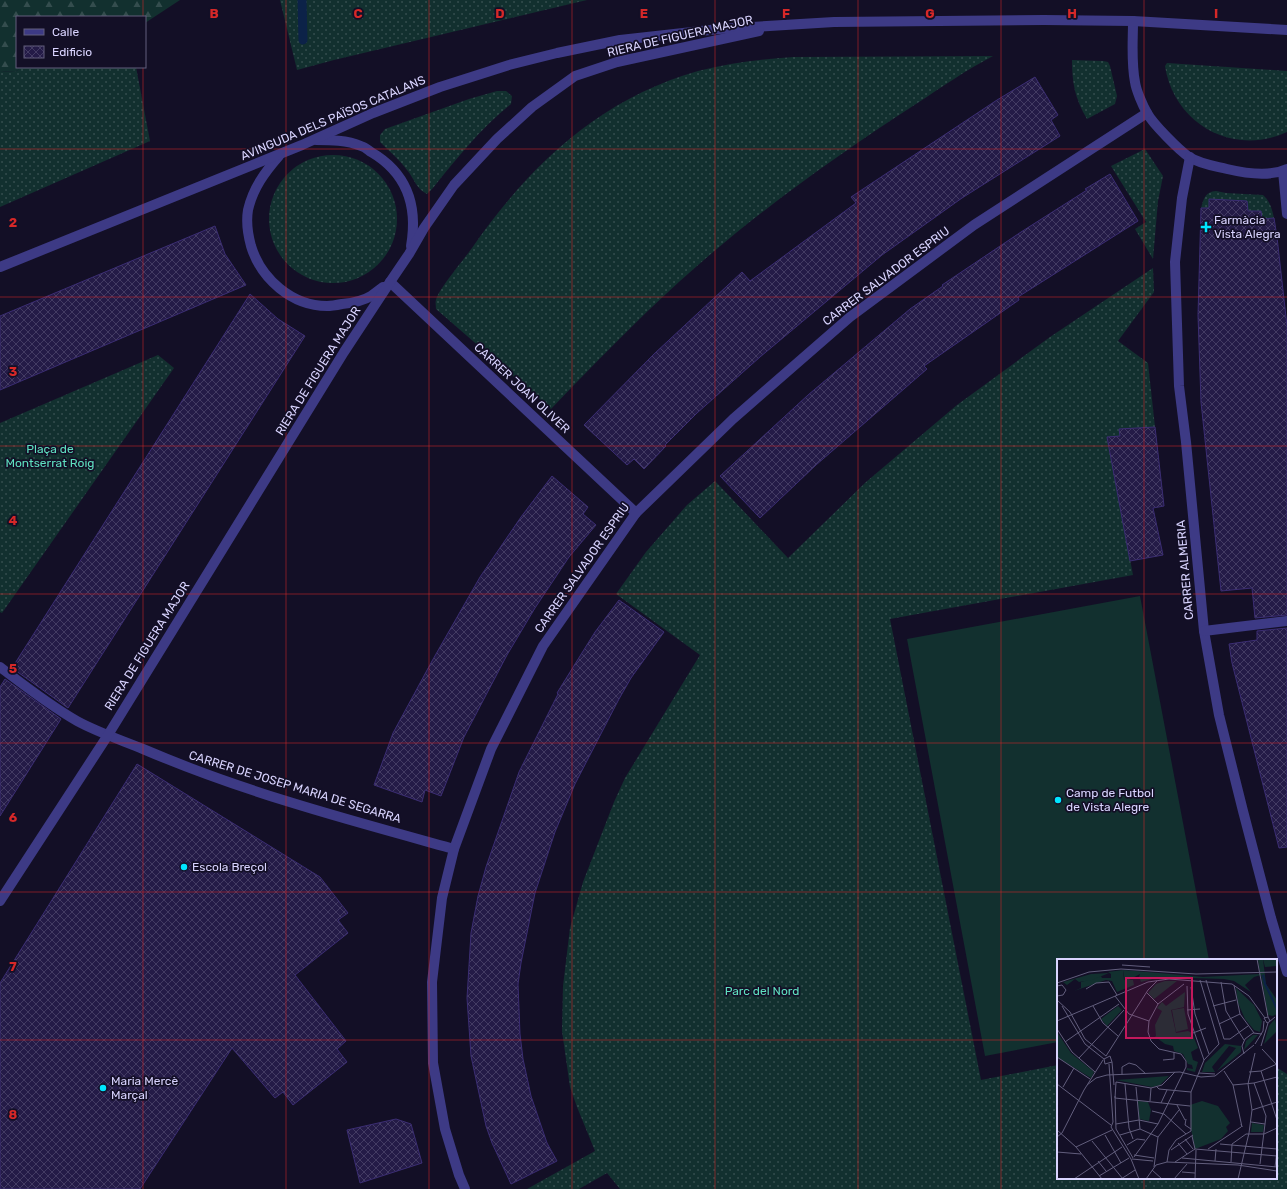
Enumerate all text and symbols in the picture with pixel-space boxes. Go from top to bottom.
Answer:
text: B [209,6,219,21]
text: C [353,6,363,21]
text: D [495,6,505,21]
text: F [782,6,790,21]
text: G [925,6,935,21]
text: H [1067,6,1077,21]
text: I [1214,6,1218,21]
street label: RIERA DE FIGUERA MAJOR [605,12,755,60]
legend [16,16,146,68]
text: Calle [52,25,79,39]
text: Edificio [52,45,92,59]
street label: AVINGUDA DELS PAÏSOS CATALANS [239,73,427,163]
place label: Farmàcia Vista Alegra [1214,213,1281,241]
text: 2 [9,215,17,230]
marker: Farmàcia Vista Alegra [1201,222,1211,232]
street label: CARRER SALVADOR ESPRIU [820,224,952,328]
street label: RIERA DE FIGUERA MAJOR [273,304,364,438]
street label: CARRER JOAN OLIVER [471,340,573,436]
text: 3 [9,364,18,379]
park label: Plaça de Montserrat Roig [5,442,95,470]
street label: CARRER SALVADOR ESPRIU [532,500,632,636]
text: 4 [9,513,18,528]
street label: CARRER ALMERIA [1174,519,1196,621]
street label: RIERA DE FIGUERA MAJOR [102,579,193,713]
text: 5 [9,661,17,676]
street label: CARRER DE JOSEP MARIA DE SEGARRA [187,748,403,826]
place label: Camp de Futbol de Vista Alegre [1066,786,1154,814]
marker: Camp de Futbol de Vista Alegre [1053,795,1063,805]
text: 6 [9,810,18,825]
place label: Escola Breçol [192,860,267,874]
marker: Escola Breçol [179,862,189,872]
text: 7 [9,959,17,974]
inset map [1057,959,1277,1179]
park label: Parc del Nord [725,984,799,998]
place label: Maria Mercè Marçal [111,1074,178,1102]
marker: Maria Mercè Marçal [98,1083,108,1093]
text: 8 [9,1107,18,1122]

